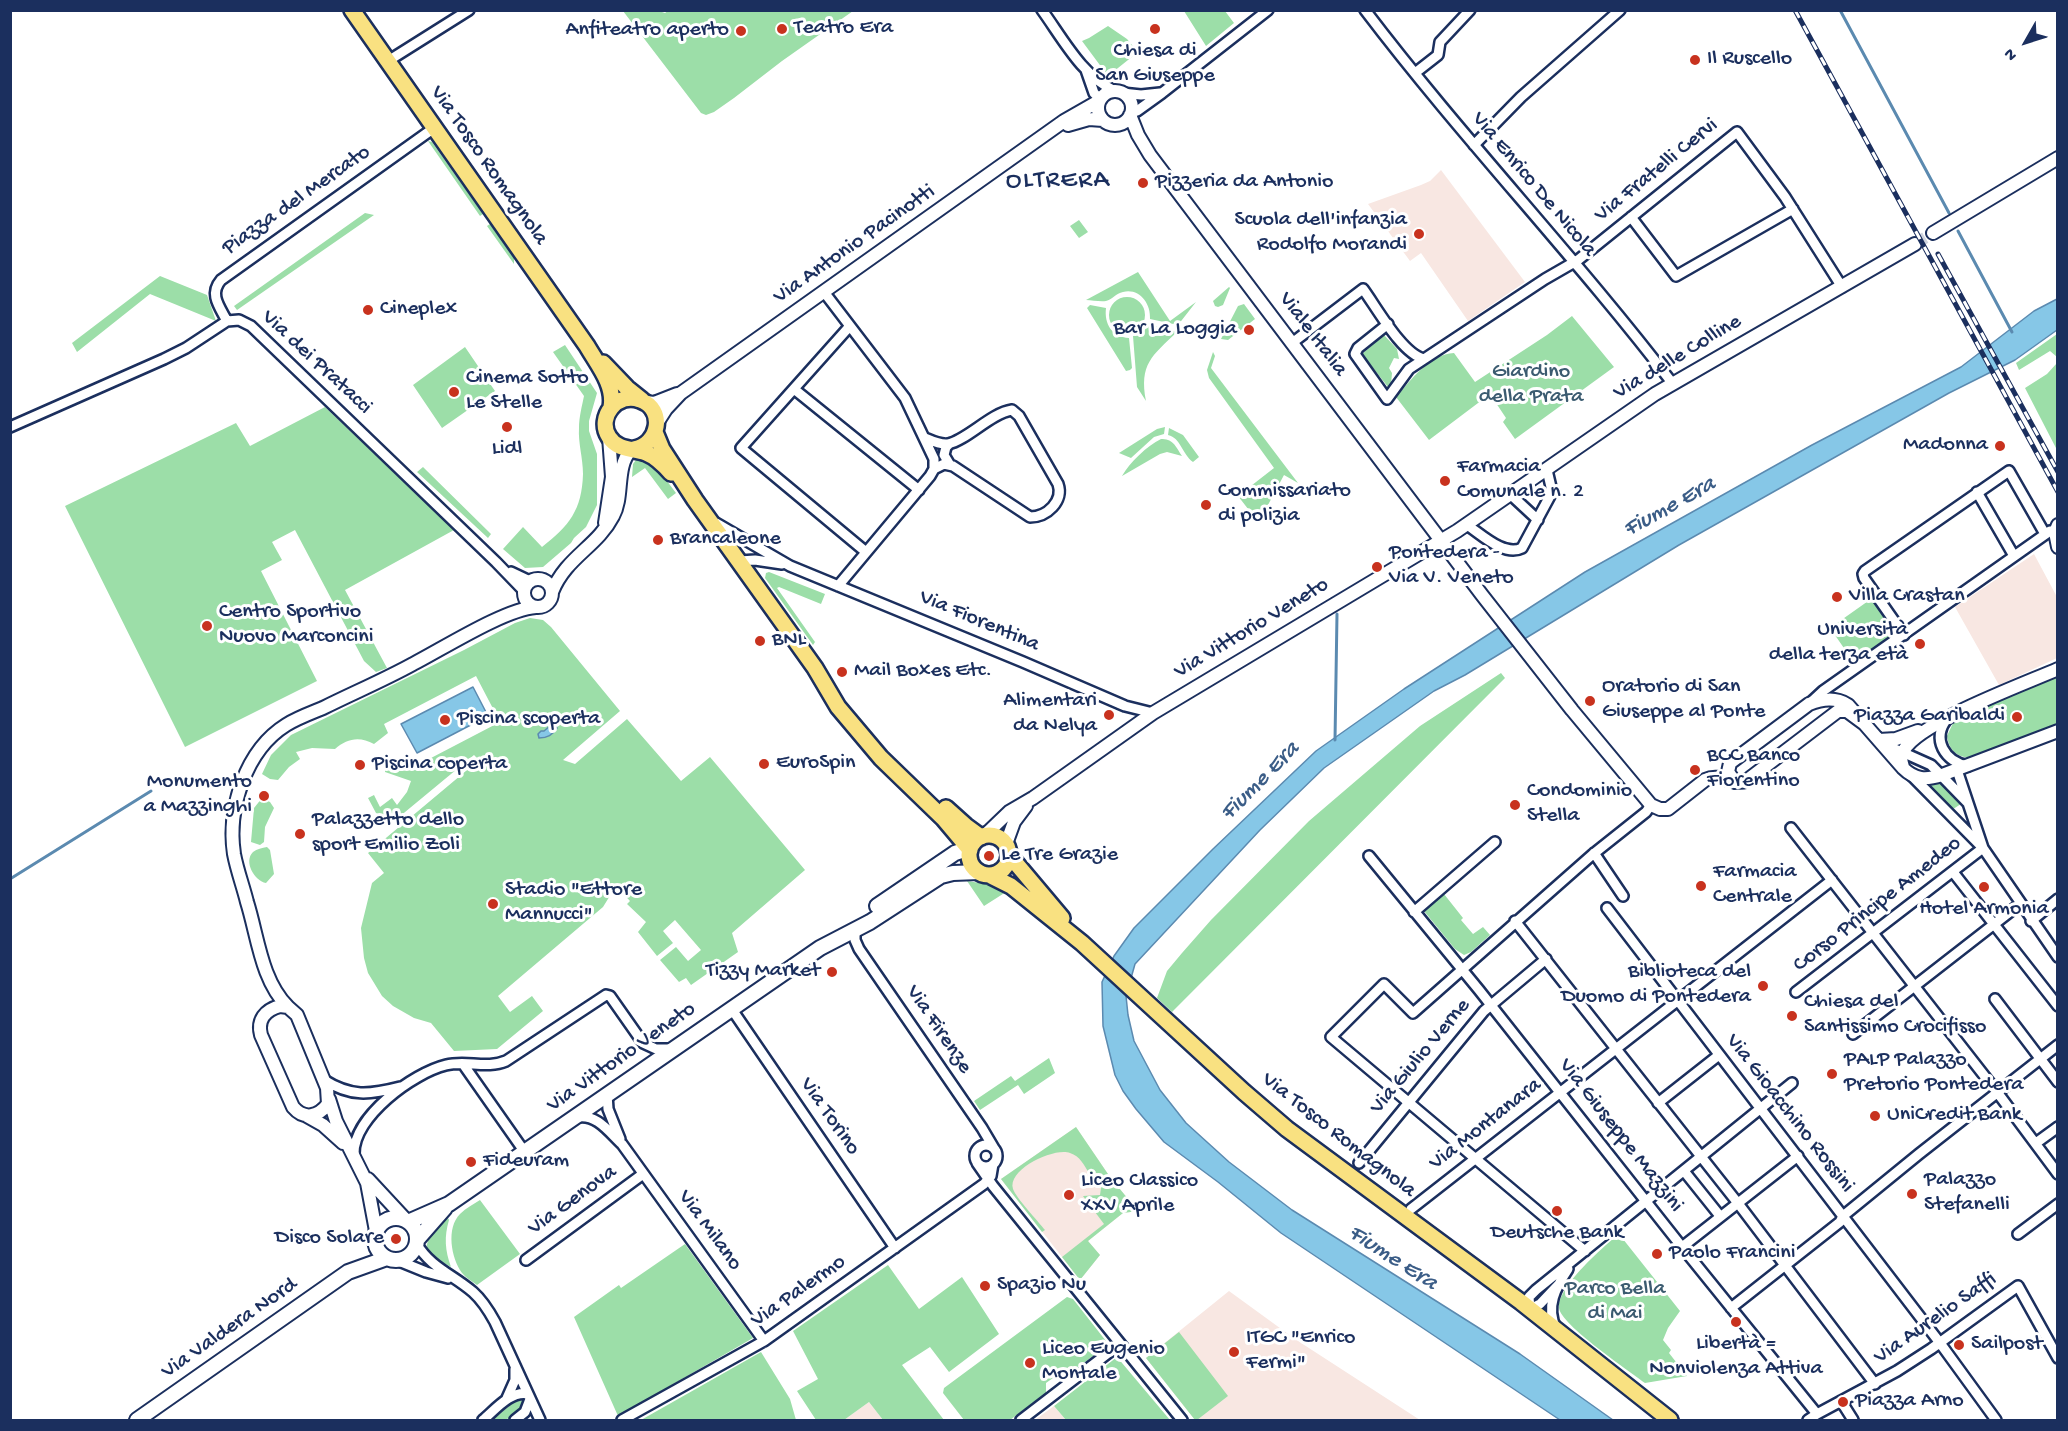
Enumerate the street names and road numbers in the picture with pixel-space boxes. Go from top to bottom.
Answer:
street label: Via Tosco Romagnola [423,81,553,251]
street label: Via Enrico De Nicola [1465,107,1601,263]
street label: Via Fratelli Cervi [1590,113,1724,229]
street label: Piazza del Mercato [218,140,376,262]
street label: Via Antonio Pacinotti [769,179,941,311]
street label: Viale Italia [1272,288,1352,382]
street label: Via dei Pratacci [255,305,377,421]
street label: Via delle Colline [1609,309,1747,407]
street label: Via Vittorio Veneto [1170,572,1334,686]
street label: Via Fiorentina [915,585,1043,659]
street label: Corso Principe Amedeo [1789,831,1967,979]
street label: Via Firenze [899,981,977,1079]
street label: Via Giulio Verne [1365,994,1477,1120]
street label: Via Vittorio Veneto [542,997,702,1119]
street label: Via Gioacchino Rossini [1719,1029,1859,1199]
street label: Via Giuseppe Mazzini [1552,1054,1688,1218]
street label: Via Tosco Romagnola [1256,1067,1420,1205]
street label: Via Torino [793,1073,865,1161]
street label: Via Montanara [1425,1073,1547,1177]
street label: Via Genova [523,1160,623,1242]
street label: Via Milano [671,1185,747,1277]
street label: Via Palermo [746,1250,852,1334]
street label: Via Aurelio Saffi [1870,1267,2002,1371]
street label: Via Valdera Nord [157,1272,303,1386]

